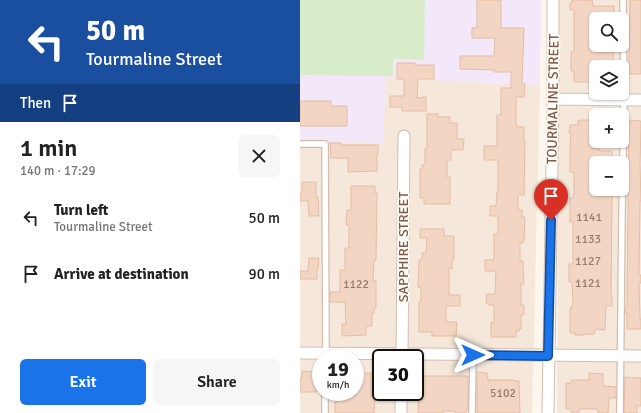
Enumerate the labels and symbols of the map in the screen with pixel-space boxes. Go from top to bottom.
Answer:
street label: TOURMALINE STREET [543,33,563,164]
pin [534,179,568,220]
street label: SAPPHIRE STREET [395,192,412,302]
house number: 1141 [576,210,602,225]
house number: 1133 [575,232,601,247]
house number: 1127 [575,254,601,269]
house number: 1121 [575,276,601,291]
house number: 1122 [343,277,369,292]
position arrow [452,334,494,376]
speed limit sign: 30 [372,349,424,401]
house number: 5102 [490,386,516,401]

